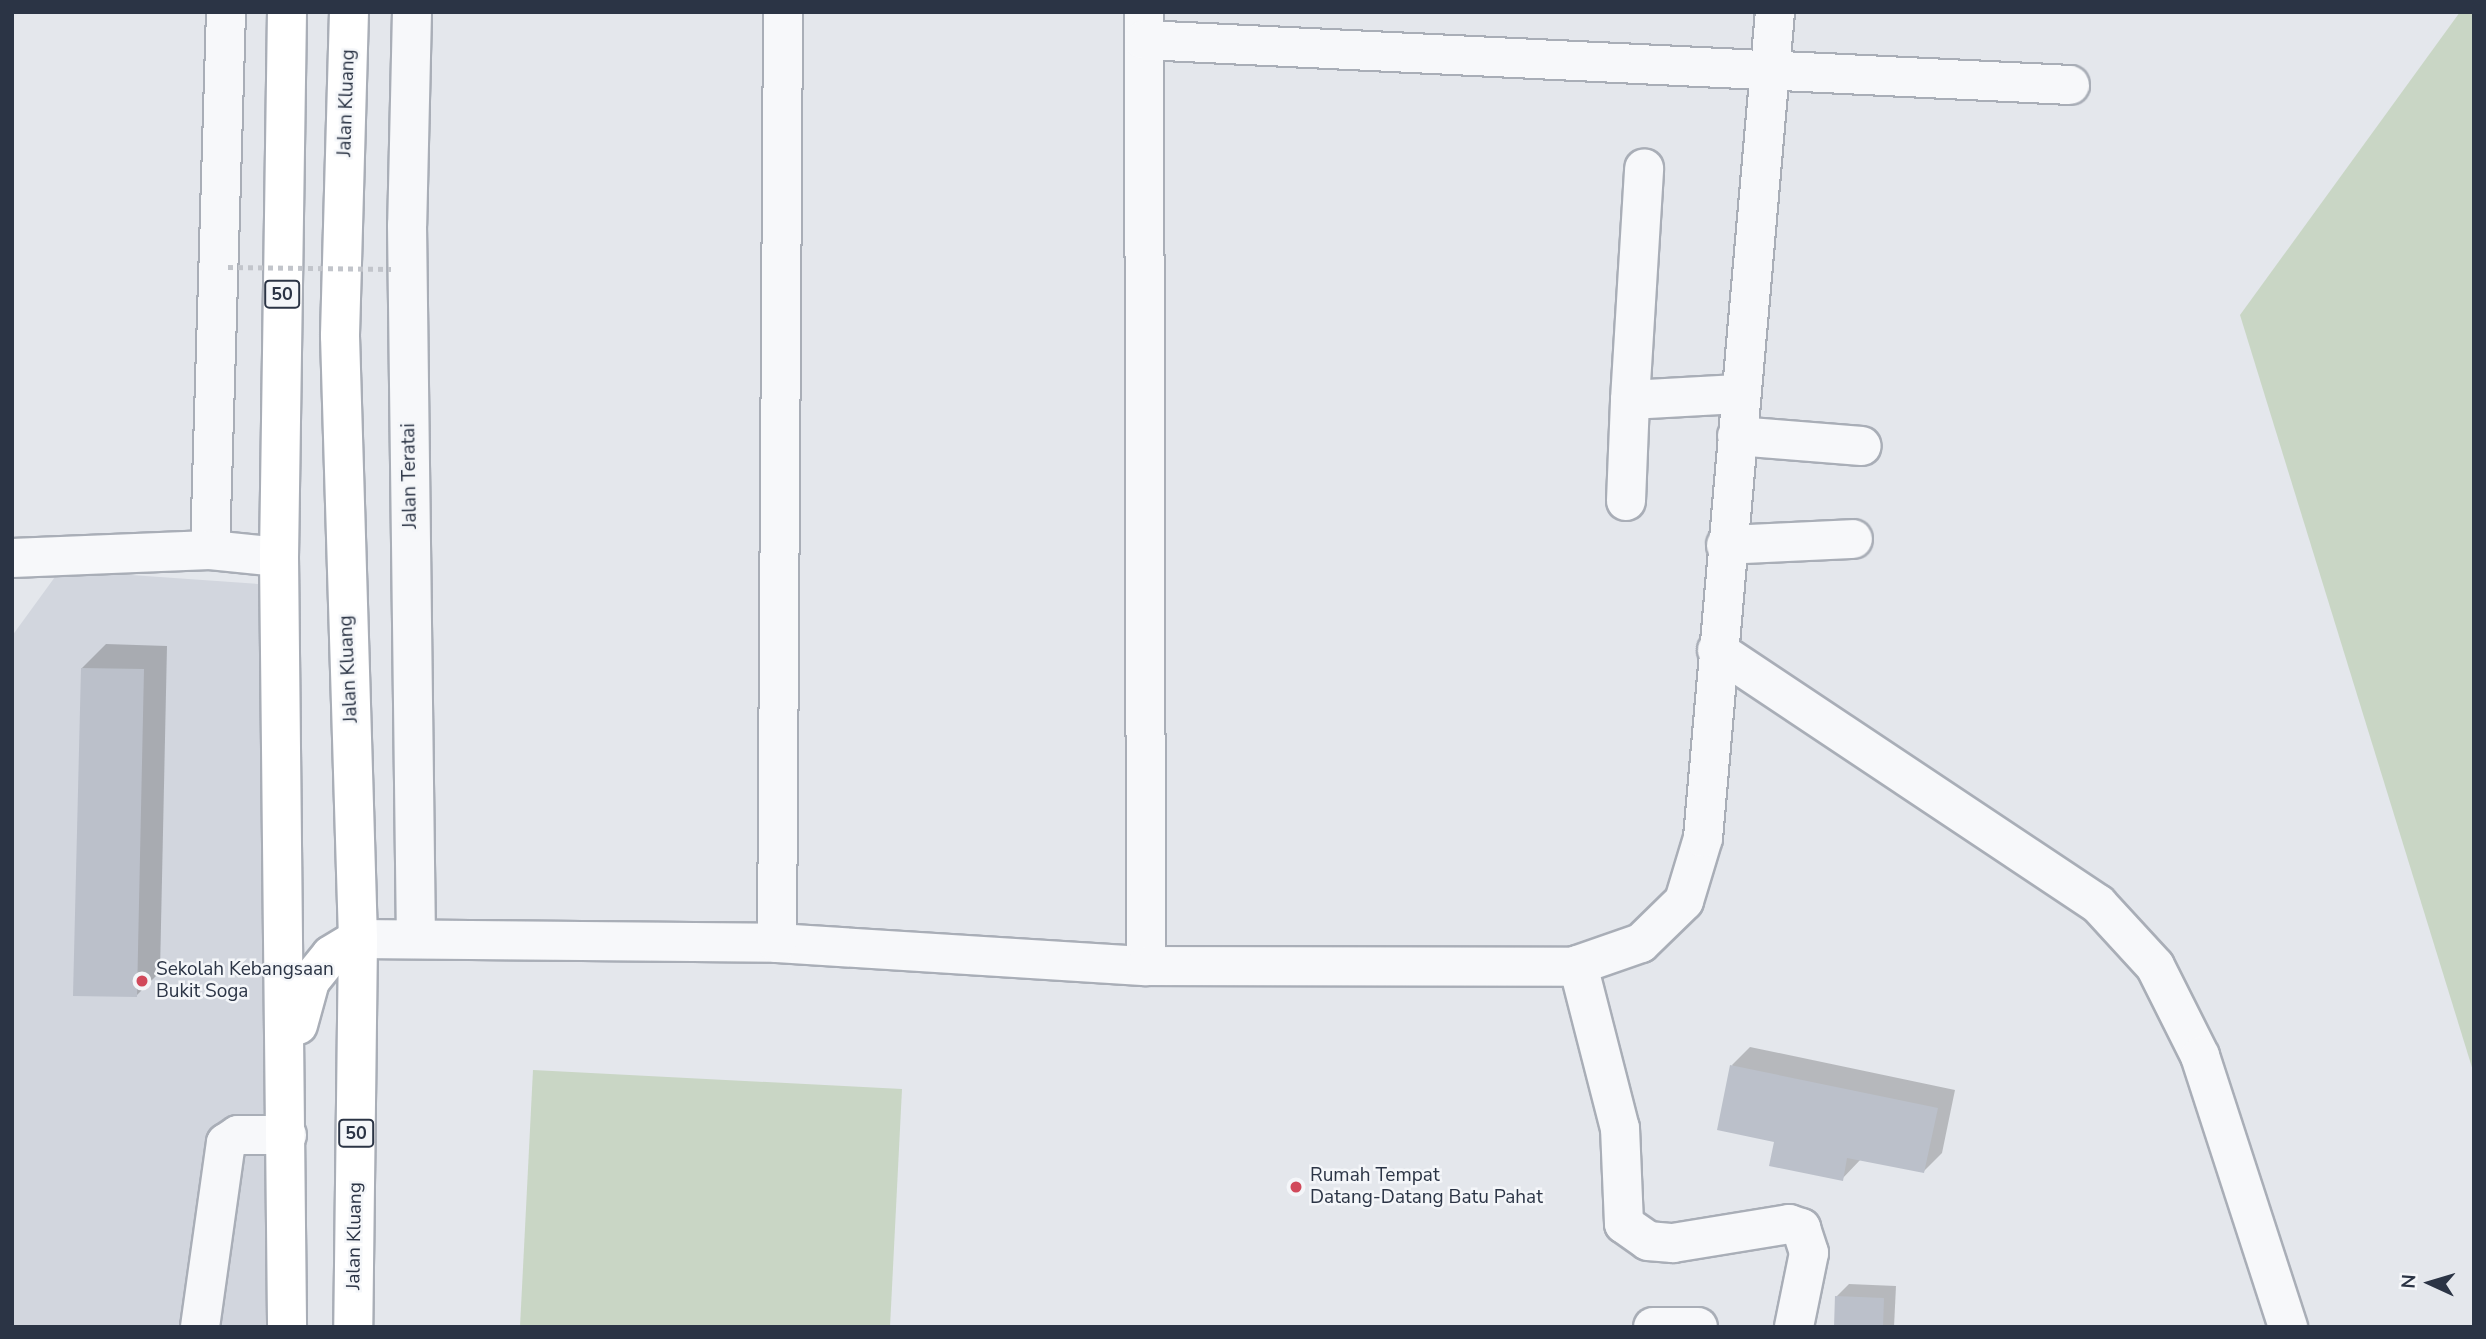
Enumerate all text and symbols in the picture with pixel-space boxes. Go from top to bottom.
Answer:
street label: Jalan Kluang [334,49,360,157]
road number: 50 [263,280,301,308]
street label: Jalan Teratai [398,423,422,529]
street label: Jalan Kluang [335,615,363,723]
place label: Sekolah Kebangsaan Bukit Soga [156,959,334,1003]
marker: Sekolah Kebangsaan Bukit Soga [134,973,150,989]
road number: 50 [337,1118,375,1148]
place label: Rumah Tempat Datang-Datang Batu Pahat [1310,1165,1543,1209]
marker: Rumah Tempat Datang-Datang Batu Pahat [1288,1179,1304,1195]
street label: Jalan Kluang [343,1182,367,1290]
north arrow [2395,1248,2465,1318]
text: N [2396,1274,2423,1290]

